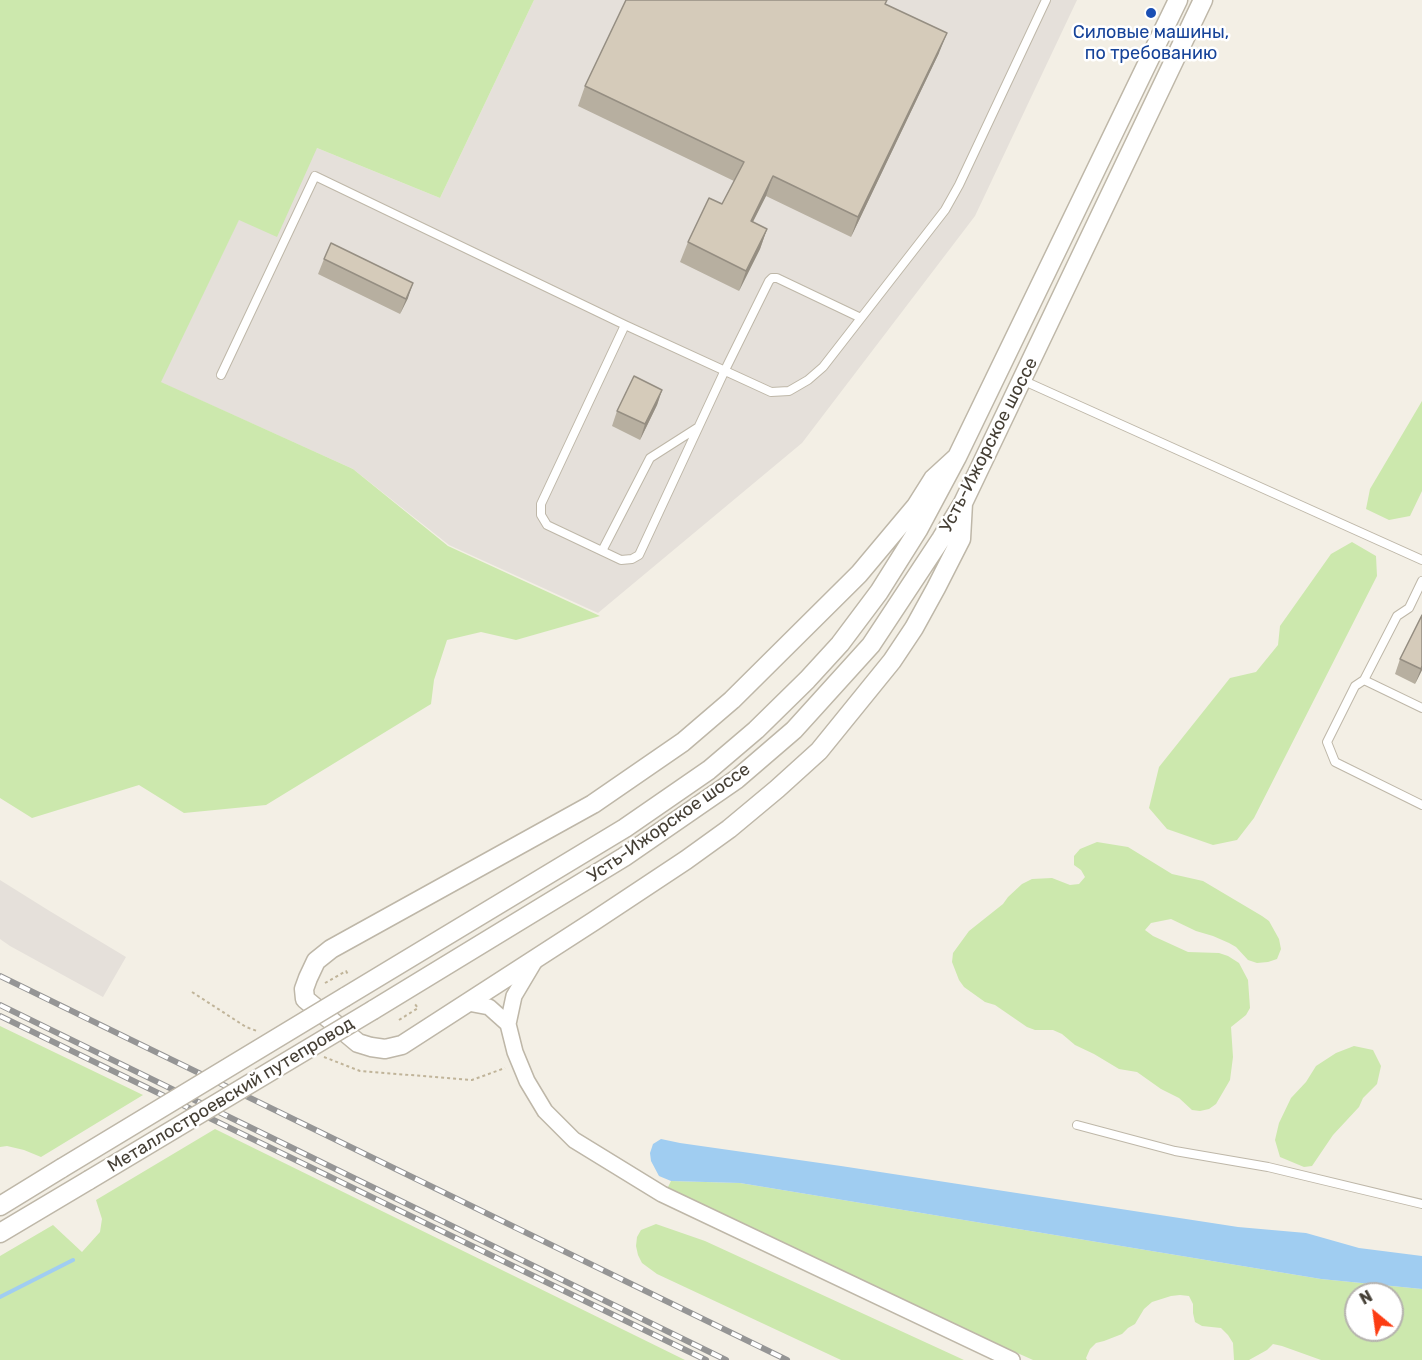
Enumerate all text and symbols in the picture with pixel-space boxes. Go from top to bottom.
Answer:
marker: Силовые машины, по требованию [1144,6,1158,20]
place label: Силовые машины, по требованию [1073,22,1229,64]
street label: Усть-Ижорское шоссе [935,354,1043,536]
street label: Усть-Ижорское шоссе [584,759,754,887]
street label: Металлостроевский путепровод [104,1013,358,1177]
north arrow [1344,1282,1404,1342]
text: N [1356,1286,1376,1309]

